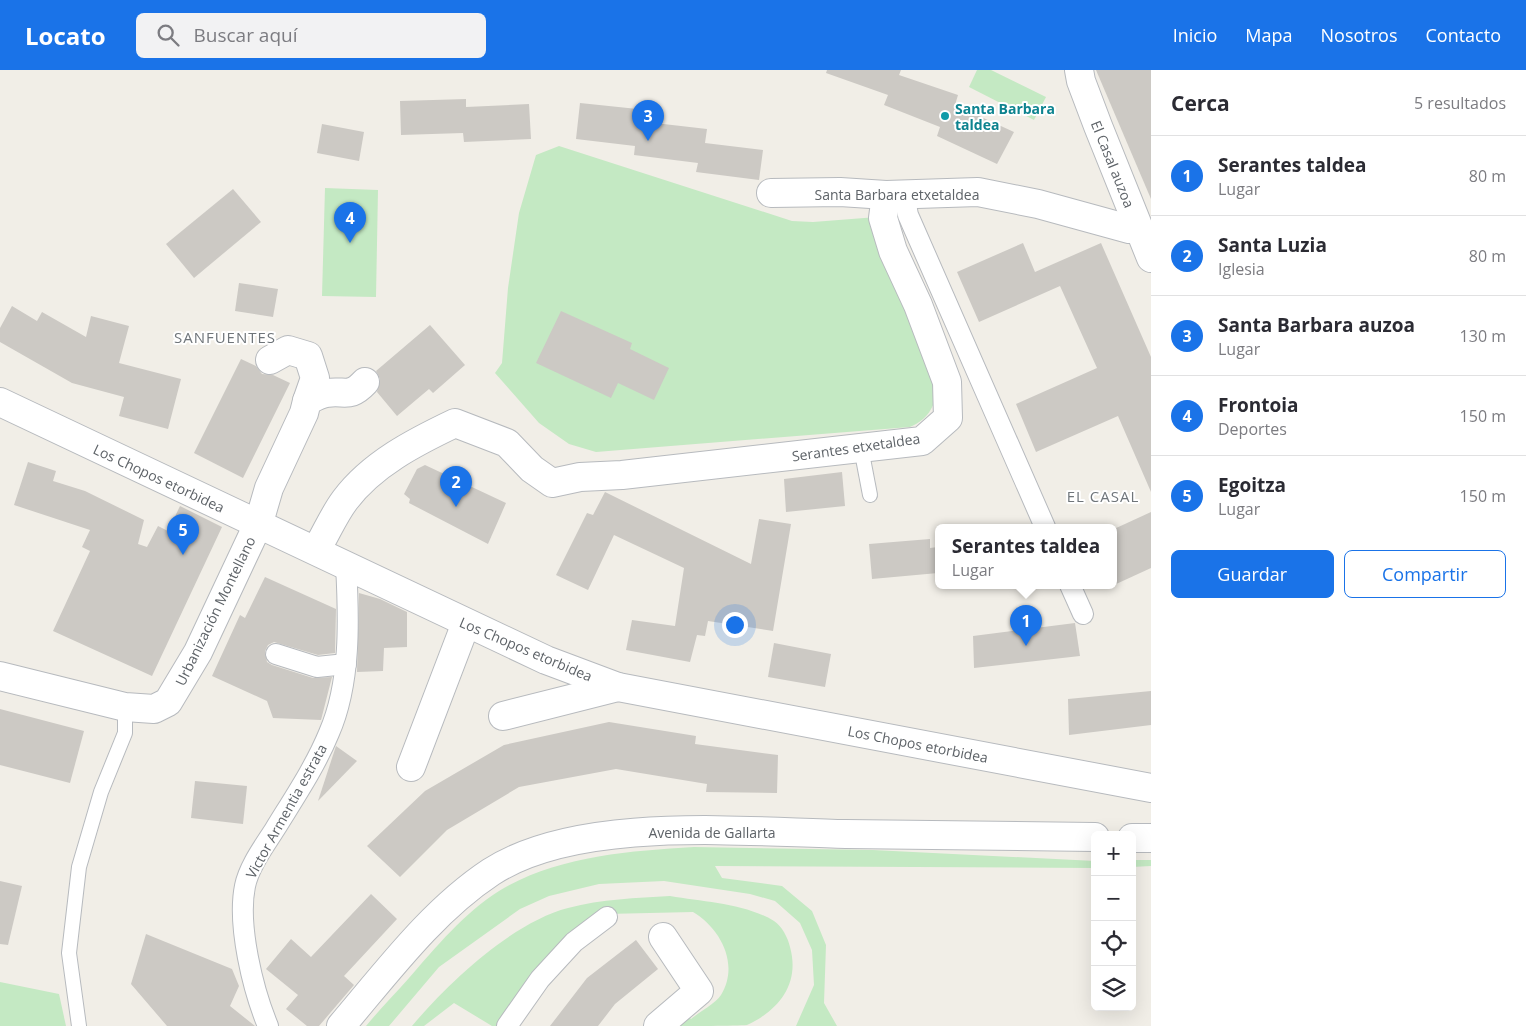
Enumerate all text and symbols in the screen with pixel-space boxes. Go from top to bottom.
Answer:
search box [136,13,486,58]
text: Locato [25,19,106,52]
icon: search [154,21,182,49]
text: Buscar aquí [194,22,298,48]
text: Inicio [1173,23,1217,47]
text: Mapa [1245,23,1293,47]
text: Nosotros [1321,23,1398,47]
text: Contacto [1426,23,1501,47]
text: Cerca [1171,89,1230,117]
text: 5 resultados [1414,92,1506,114]
place label: Santa Barbara taldea [955,99,1055,134]
pin: 3 [632,100,664,141]
marker: Santa Barbara taldea [939,110,951,122]
street label: El Casal auzoa [1087,118,1139,210]
text: Serantes taldea [1218,152,1366,178]
text: 1 [1182,165,1192,187]
text: 80 m [1469,165,1506,187]
text: Lugar [1218,178,1260,200]
street label: Santa Barbara etxetaldea [814,185,980,204]
pin: 4 [334,202,366,243]
text: Santa Luzia [1218,232,1327,258]
text: 2 [1182,245,1192,267]
text: 80 m [1469,245,1506,267]
text: Iglesia [1218,258,1265,280]
text: Santa Barbara auzoa [1218,312,1415,338]
text: 3 [1182,325,1192,347]
text: 130 m [1460,325,1506,347]
district label: SANFUENTES [174,327,276,347]
text: Lugar [1218,338,1260,360]
text: Frontoia [1218,392,1299,418]
text: 4 [1182,405,1192,427]
text: 150 m [1460,405,1506,427]
text: Deportes [1218,418,1287,440]
street label: Serantes etxetaldea [791,429,921,465]
street label: Los Chopos etorbidea [90,439,228,517]
pin: 2 [440,466,472,507]
text: Egoitza [1218,472,1286,498]
text: 5 [1182,485,1192,507]
text: 150 m [1460,485,1506,507]
district label: EL CASAL [1067,486,1139,506]
text: Lugar [1218,498,1260,520]
pin: 5 [167,514,199,555]
popup [935,524,1117,589]
street label: Urbanización Montellano [171,533,259,689]
text: Serantes taldea [952,533,1100,559]
button: Guardar [1171,550,1334,598]
button: Compartir [1344,550,1506,598]
text: Lugar [952,559,994,581]
pin: 1 [1010,605,1042,646]
street label: Los Chopos etorbidea [457,612,595,686]
your location [722,612,748,638]
street label: Los Chopos etorbidea [846,721,990,767]
street label: Victor Armentia estrata [241,740,331,882]
street label: Avenida de Gallarta [648,823,776,842]
map controls [1091,831,1136,1011]
button: + [1091,831,1136,876]
button: − [1091,876,1136,921]
button: locate [1091,921,1136,966]
button: layers [1091,966,1136,1011]

